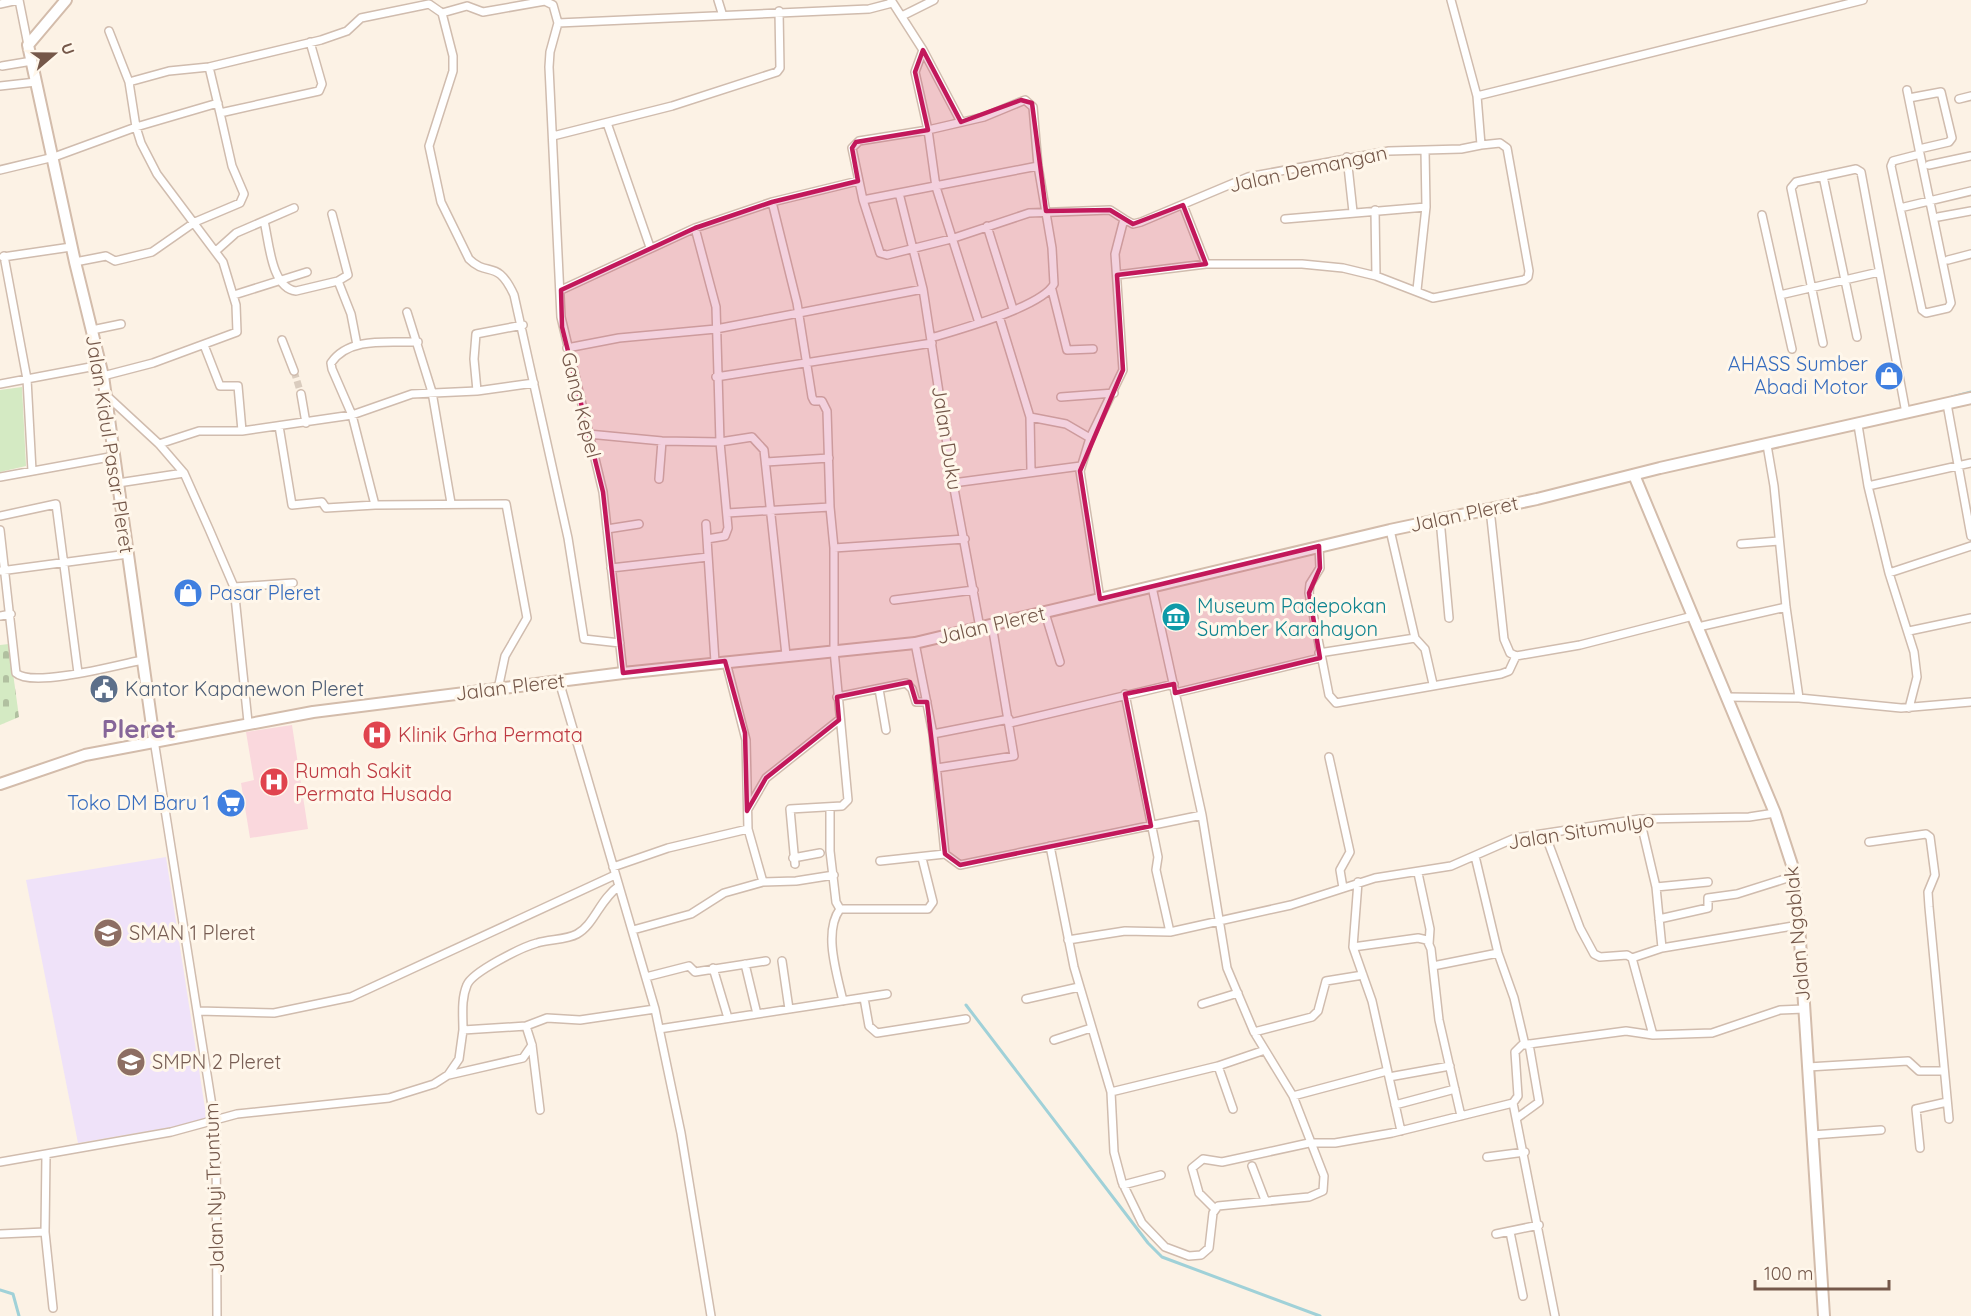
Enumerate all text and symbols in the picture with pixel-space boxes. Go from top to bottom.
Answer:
north arrow [24,24,84,84]
text: U [57,40,79,58]
street label: Jalan Demangan [1226,140,1389,197]
street label: Jalan Kidul Pasar Pleret [81,333,140,555]
street label: Gang Kepel [556,349,607,460]
place label: AHASS Sumber Abadi Motor [1728,351,1868,399]
shop icon: AHASS Sumber Abadi Motor [1873,360,1905,392]
street label: Jalan Duku [927,384,968,492]
street label: Jalan Pleret [1407,490,1521,537]
shop icon: Pasar Pleret [172,577,204,609]
place label: Pasar Pleret [209,580,321,605]
place label: Museum Padepokan Sumber Karahayon [1197,593,1387,641]
street label: Jalan Pleret [934,600,1048,649]
museum icon: Museum Padepokan Sumber Karahayon [1160,601,1192,633]
street label: Jalan Pleret [454,667,566,706]
public building icon: Kantor Kapanewon Pleret [88,673,120,705]
place label: Kantor Kapanewon Pleret [125,676,364,701]
district label: Pleret [102,712,176,745]
hospital icon: Klinik Grha Permata [361,719,393,751]
place label: Klinik Grha Permata [398,722,583,747]
place label: Rumah Sakit Permata Husada [295,758,452,806]
hospital icon: Rumah Sakit Permata Husada [258,766,290,798]
supermarket icon: Toko DM Baru 1 [215,787,247,819]
place label: Toko DM Baru 1 [67,790,210,815]
street label: Jalan Situmulyo [1506,807,1656,854]
street label: Jalan Ngablak [1778,865,1815,1003]
school or university icon: SMAN 1 Pleret [92,917,124,949]
place label: SMAN 1 Pleret [129,920,256,945]
school or university icon: SMPN 2 Pleret [115,1046,147,1078]
place label: SMPN 2 Pleret [152,1049,281,1074]
street label: Jalan Nyi Truntum [198,1102,229,1274]
scale bar [1755,1253,1888,1291]
text: 100 m [1764,1262,1813,1285]

